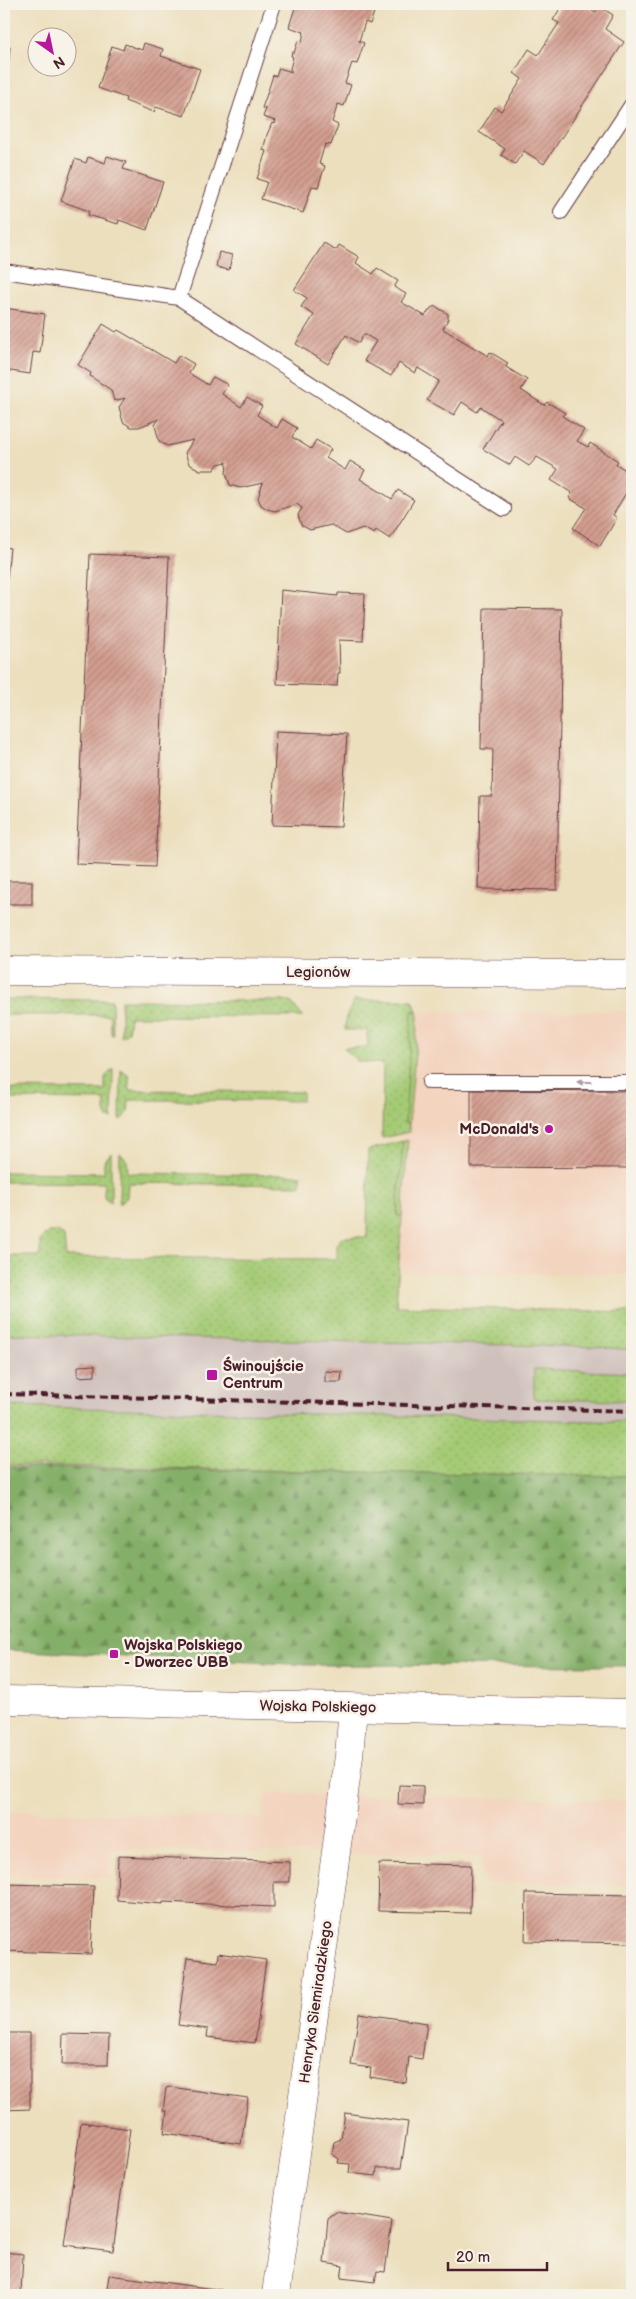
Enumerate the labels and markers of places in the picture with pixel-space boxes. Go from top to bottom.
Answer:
place label: McDonald's [459,1120,539,1139]
marker: McDonald's [543,1123,555,1135]
place label: Świnoujście Centrum [223,1356,304,1393]
marker: Świnoujście Centrum [205,1368,219,1382]
place label: Wojska Polskiego - Dworzec UBB [124,1636,243,1672]
marker: Wojska Polskiego - Dworzec UBB [108,1648,120,1660]

